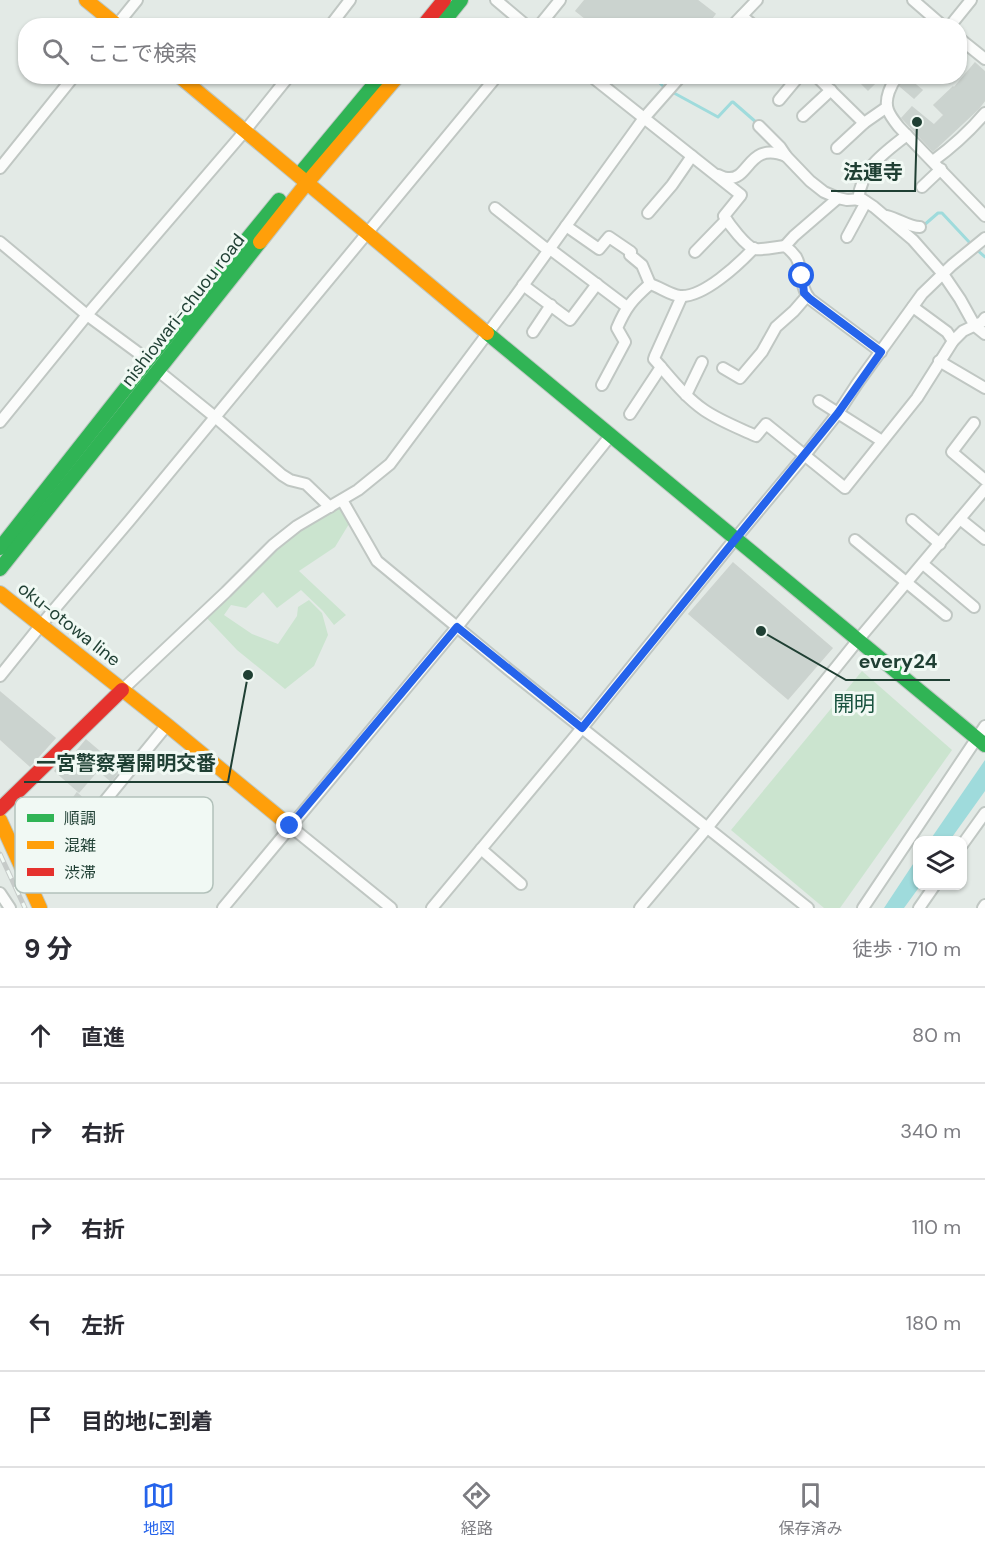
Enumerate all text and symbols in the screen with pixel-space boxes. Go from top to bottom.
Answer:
search box [18,18,967,84]
icon: search [39,35,72,68]
text: ここで検索 [87,39,197,68]
callout: 法運寺 [831,153,915,191]
text: 法運寺 [843,159,903,185]
street label: nishiowari-chuou road [116,229,250,391]
route start [788,262,814,288]
street label: oku-otowa line [13,576,125,672]
callout: every24 [846,642,950,680]
text: every24 [858,648,938,674]
district label: 開明 [833,690,875,718]
callout: 一宮警察署開明交番 [24,744,228,782]
text: 一宮警察署開明交番 [36,750,216,776]
legend [15,797,213,893]
text: 順調 [64,808,96,829]
route end [276,812,302,838]
text: 混雑 [64,835,96,856]
map controls [913,836,967,890]
button: layers [913,836,967,890]
text: 渋滞 [64,862,96,883]
text: 9 分 [24,932,73,966]
text: 徒歩 · 710 m [853,936,961,962]
icon: ahead [24,1019,57,1052]
text: 80 m [912,1022,961,1048]
text: 直進 [81,1023,125,1052]
icon: right [24,1115,57,1148]
text: 340 m [900,1118,961,1144]
text: 右折 [81,1119,125,1148]
icon: right [24,1211,57,1244]
text: 110 m [912,1214,961,1240]
text: 右折 [81,1215,125,1244]
icon: left [24,1307,57,1340]
text: 180 m [906,1310,961,1336]
text: 左折 [81,1311,125,1340]
icon: arrive [24,1403,57,1436]
text: 目的地に到着 [81,1407,213,1436]
tab: 地図 [142,1479,175,1539]
tab: 経路 [460,1479,493,1539]
tab: 保存済み [778,1479,842,1539]

